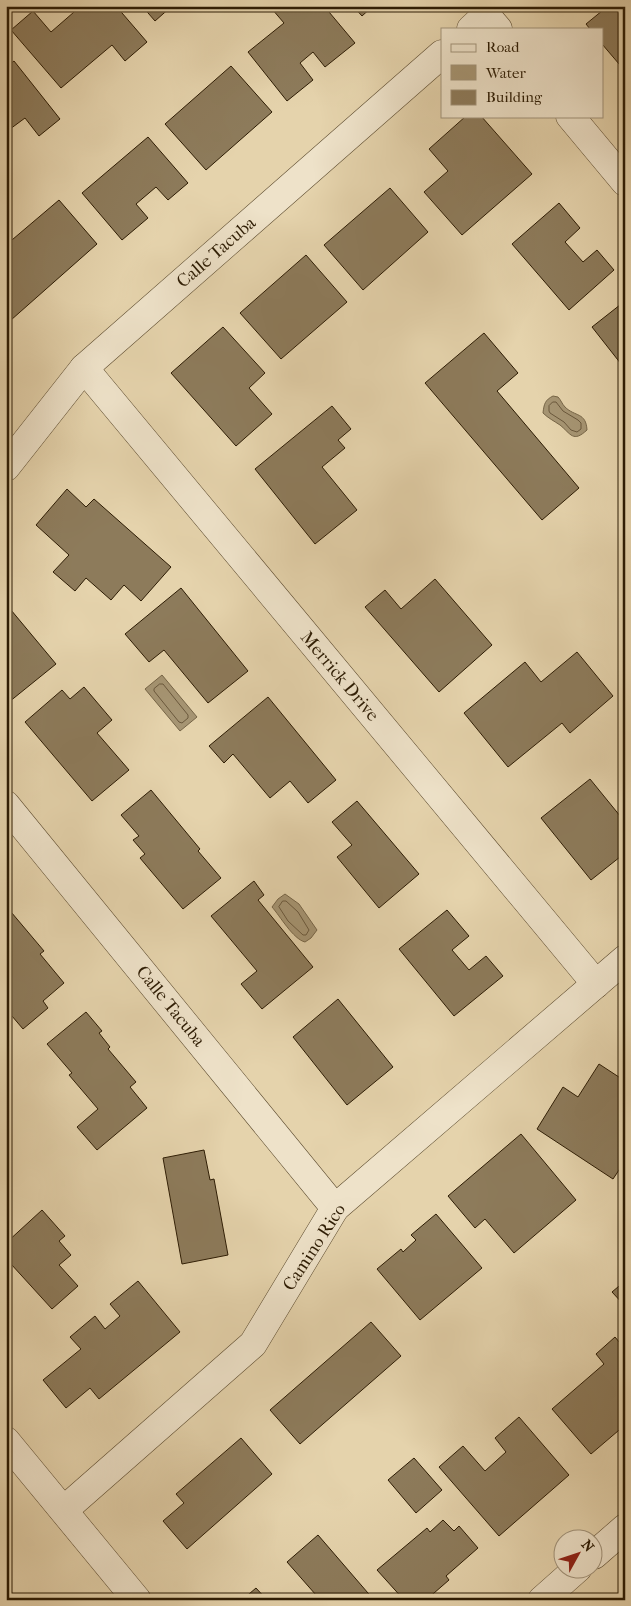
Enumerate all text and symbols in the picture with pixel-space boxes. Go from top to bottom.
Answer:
legend [441,28,604,118]
text: Road [486,38,520,56]
text: Water [485,64,526,82]
text: Building [486,88,543,106]
street label: Calle Tacuba [173,212,261,292]
street label: Merrick Drive [296,627,383,726]
street label: Calle Tacuba [132,962,210,1051]
street label: Camino Rico [279,1200,350,1295]
north arrow [554,1528,604,1578]
text: N [578,1536,598,1556]

